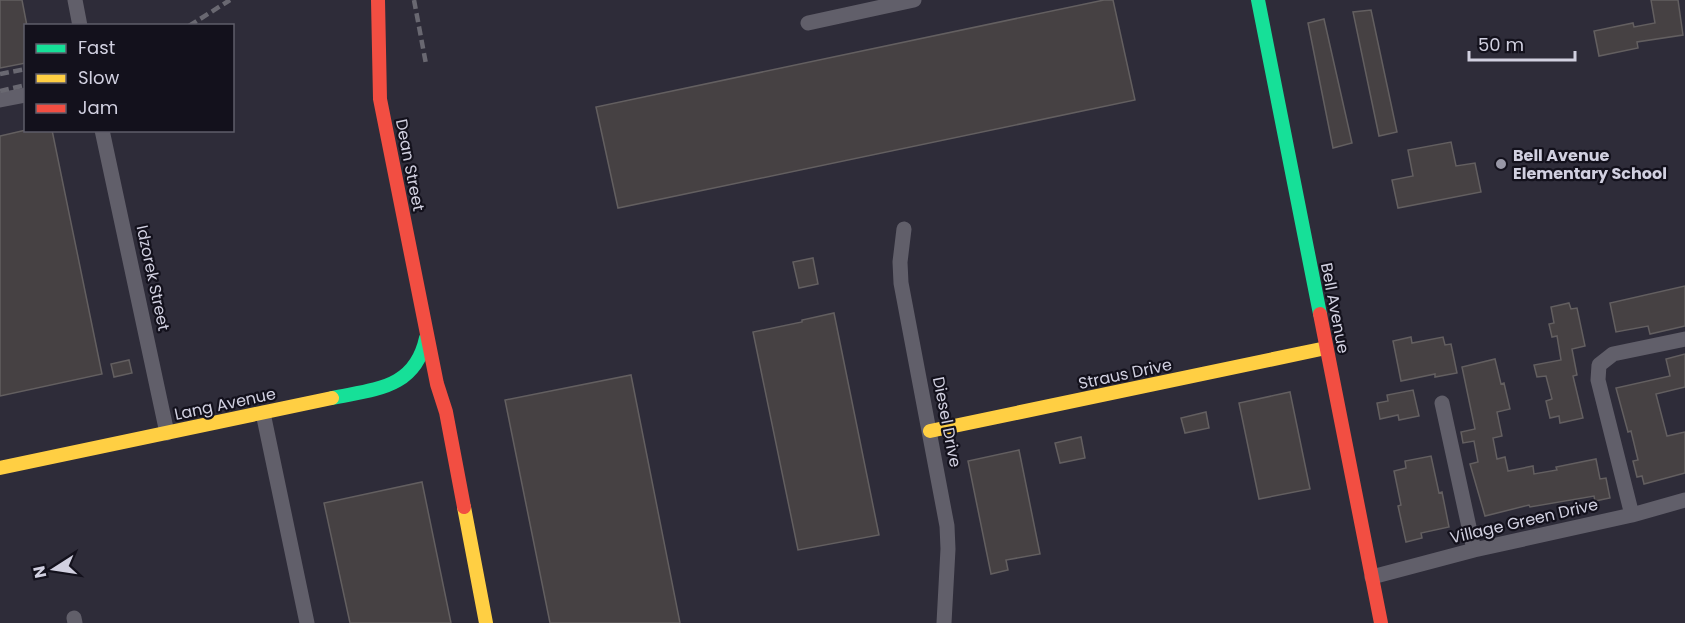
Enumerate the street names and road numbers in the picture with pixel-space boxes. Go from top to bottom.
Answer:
street label: Dean Street [390,117,430,213]
street label: Idzorek Street [131,223,175,333]
street label: Bell Avenue [1315,261,1355,355]
street label: Straus Drive [1076,353,1174,395]
street label: Diesel Drive [927,375,967,469]
street label: Lang Avenue [172,382,278,426]
street label: Village Green Drive [1448,493,1600,549]

